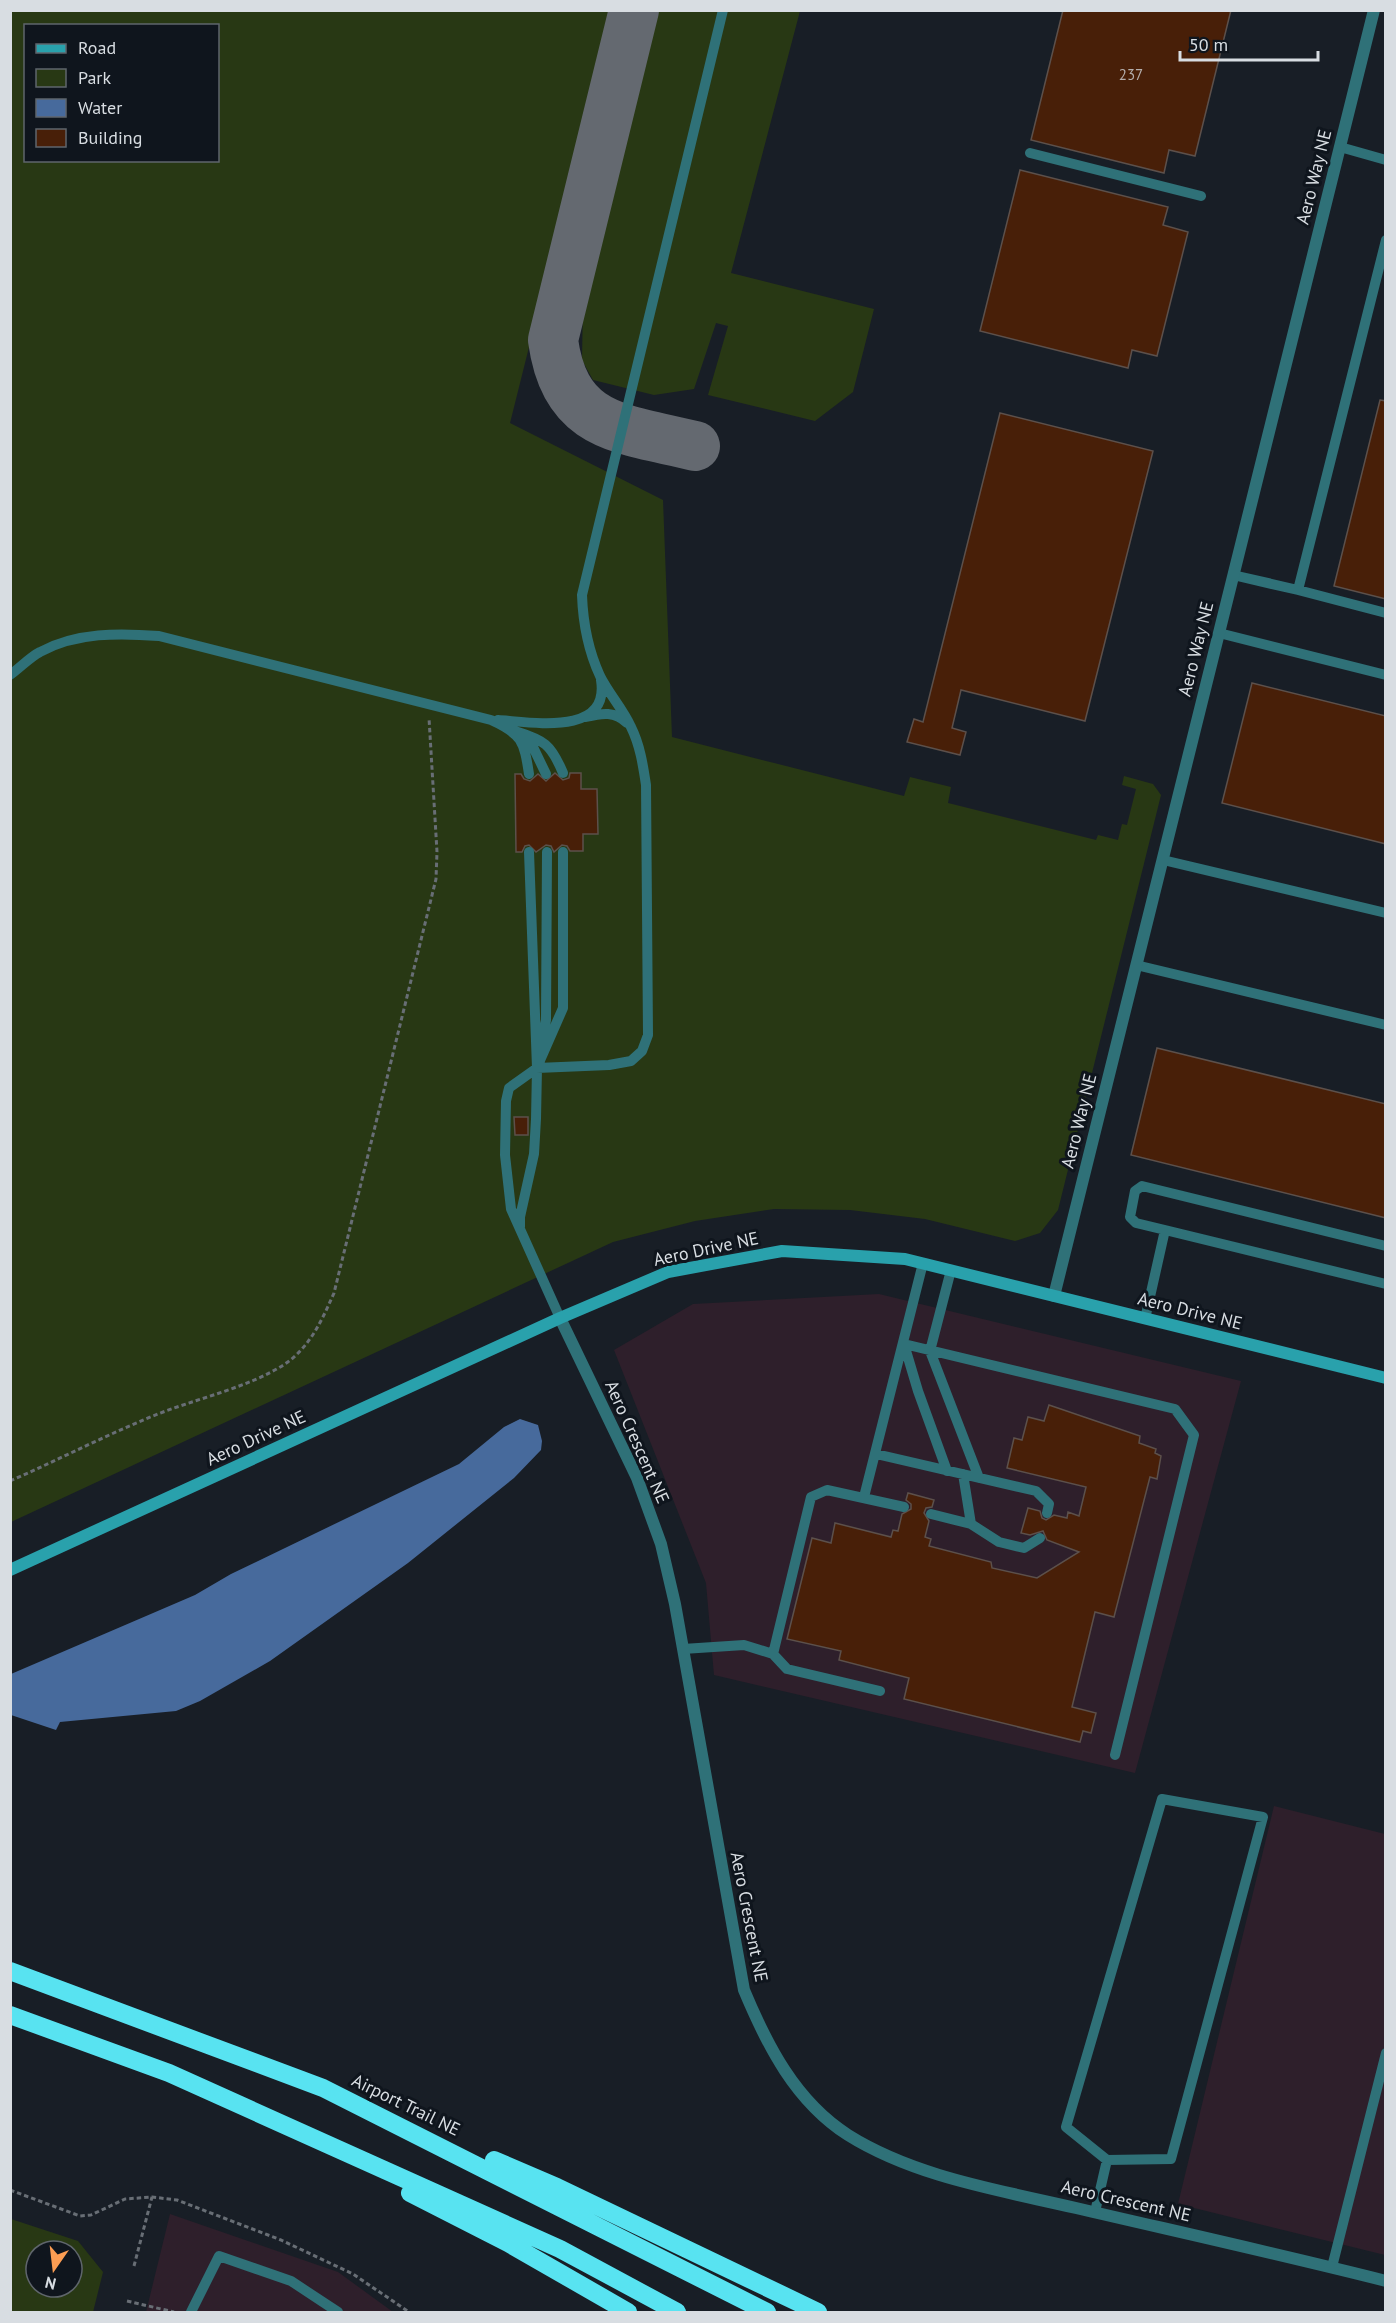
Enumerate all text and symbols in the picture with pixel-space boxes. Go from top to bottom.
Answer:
legend [24,24,219,162]
scale bar [1180,24,1318,62]
text: 50 m [1189,33,1228,56]
text: Road [78,36,116,59]
house number: 237 [1119,65,1143,84]
text: Park [78,66,111,89]
text: Water [78,96,122,119]
text: Building [78,126,142,149]
street label: Aero Way NE [1291,127,1336,227]
street label: Aero Way NE [1173,599,1218,699]
street label: Aero Way NE [1056,1071,1101,1171]
street label: Aero Drive NE [651,1226,761,1271]
street label: Aero Drive NE [1135,1286,1245,1335]
street label: Aero Crescent NE [600,1377,675,1507]
street label: Aero Drive NE [202,1405,309,1471]
street label: Aero Crescent NE [726,1850,773,1984]
street label: Airport Trail NE [348,2068,464,2141]
street label: Aero Crescent NE [1059,2174,1193,2227]
north arrow [24,2239,84,2299]
text: N [43,2273,58,2295]

